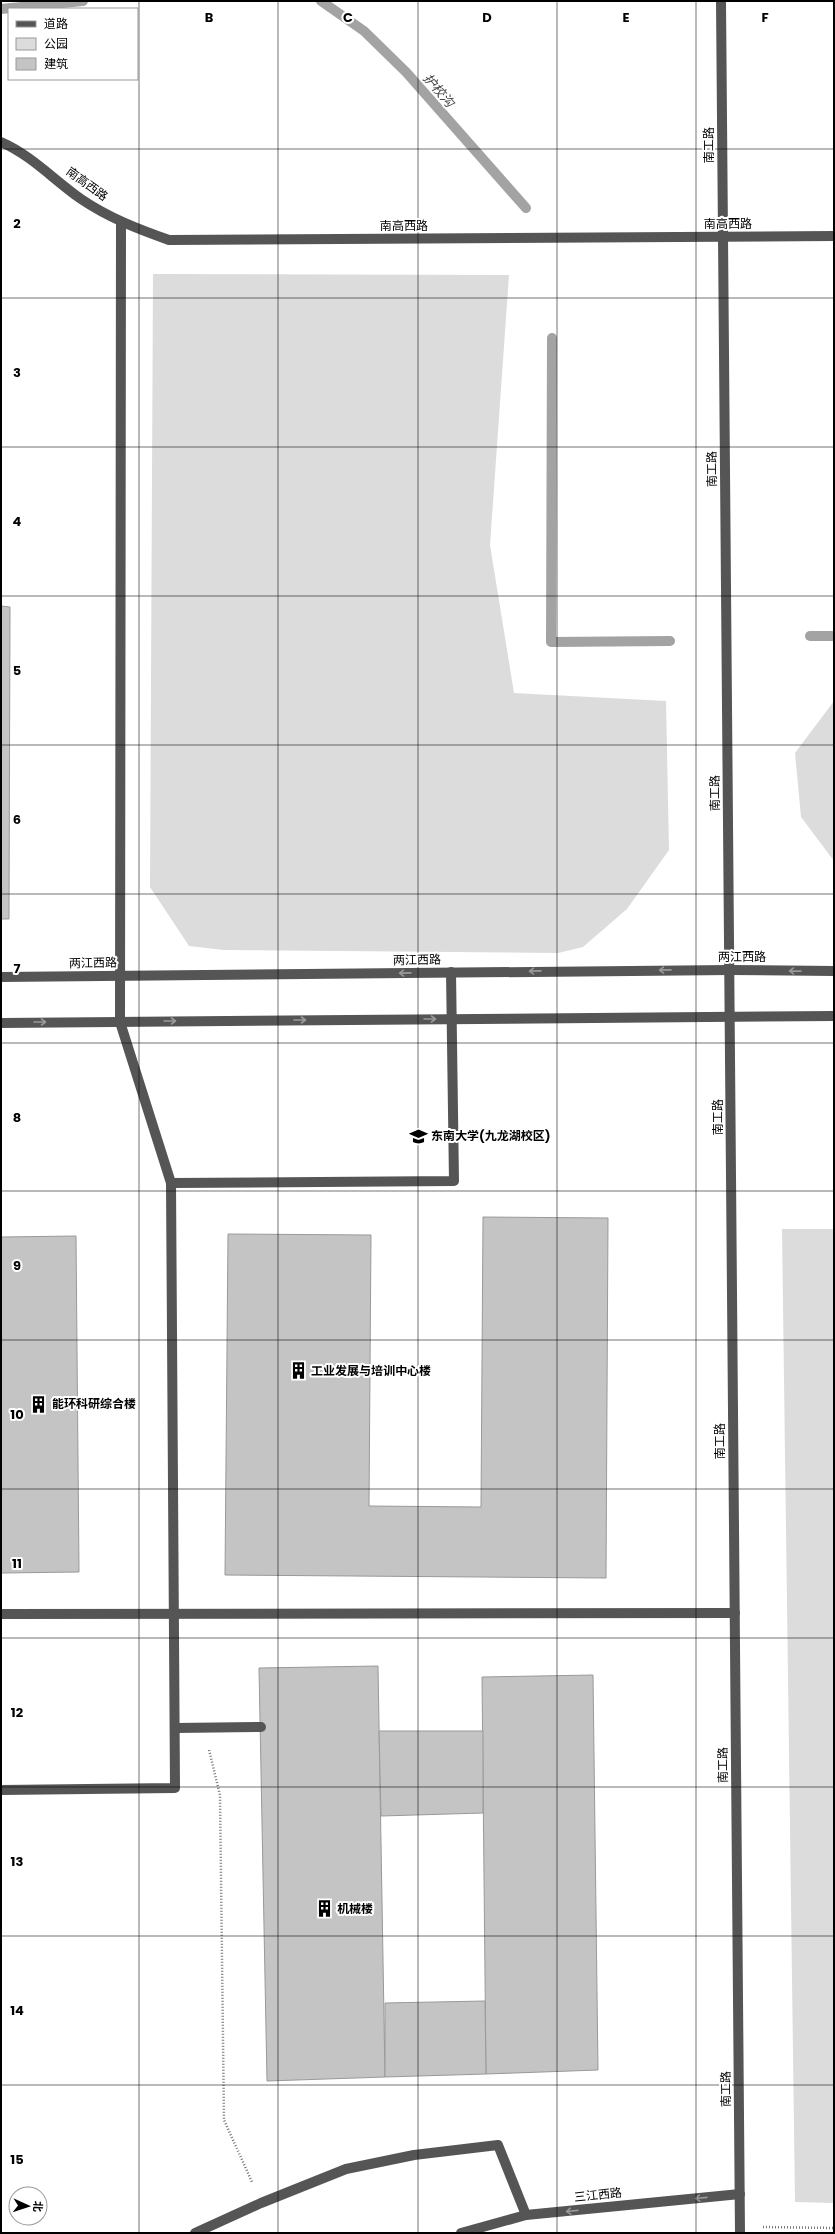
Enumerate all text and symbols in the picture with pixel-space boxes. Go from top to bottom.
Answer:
legend [8,8,138,80]
text: B [205,8,214,27]
text: C [343,8,353,27]
text: D [482,8,492,27]
text: E [622,8,630,27]
text: F [761,8,769,27]
text: 道路 [44,15,68,32]
text: 公园 [44,35,68,52]
text: 建筑 [44,55,68,72]
water label: 护校沟 [419,69,460,113]
street label: 南工路 [700,127,717,163]
street label: 南高西路 [63,163,112,205]
text: 2 [13,214,21,233]
street label: 南高西路 [704,215,752,232]
street label: 南高西路 [380,217,428,234]
text: 3 [13,363,21,382]
street label: 南工路 [703,451,720,487]
text: 4 [13,512,22,531]
text: 5 [13,661,21,680]
street label: 南工路 [706,775,723,811]
text: 6 [13,810,21,829]
street label: 两江西路 [718,948,766,965]
street label: 两江西路 [393,951,441,968]
street label: 两江西路 [69,954,117,971]
text: 7 [14,959,21,978]
one-way arrow [659,966,672,974]
one-way arrow [789,967,802,974]
one-way arrow [529,968,542,975]
one-way arrow [399,969,412,977]
one-way arrow [423,1015,436,1023]
one-way arrow [293,1016,306,1024]
one-way arrow [163,1017,176,1025]
one-way arrow [33,1018,46,1026]
street label: 南工路 [709,1099,726,1135]
text: 8 [13,1108,21,1127]
school or university icon: 东南大学(九龙湖校区) [408,1126,428,1146]
place label: 东南大学(九龙湖校区) [431,1127,550,1144]
text: 9 [13,1256,21,1275]
building icon: 工业发展与培训中心楼 [288,1361,308,1381]
place label: 工业发展与培训中心楼 [311,1362,431,1379]
building icon: 能环科研综合楼 [29,1394,49,1414]
place label: 能环科研综合楼 [52,1395,136,1412]
text: 10 [10,1405,24,1424]
street label: 南工路 [711,1423,728,1459]
text: 11 [12,1554,22,1573]
text: 12 [11,1703,24,1722]
street label: 南工路 [714,1747,731,1783]
text: 13 [11,1852,24,1871]
building icon: 机械楼 [314,1899,334,1919]
place label: 机械楼 [337,1900,373,1917]
text: 14 [10,2001,24,2020]
street label: 南工路 [717,2071,734,2107]
text: 15 [10,2150,24,2169]
street label: 三江西路 [573,2184,623,2205]
north arrow [8,2186,48,2226]
one-way arrow [695,2194,708,2202]
text: 北 [30,2201,46,2212]
one-way arrow [566,2207,579,2214]

